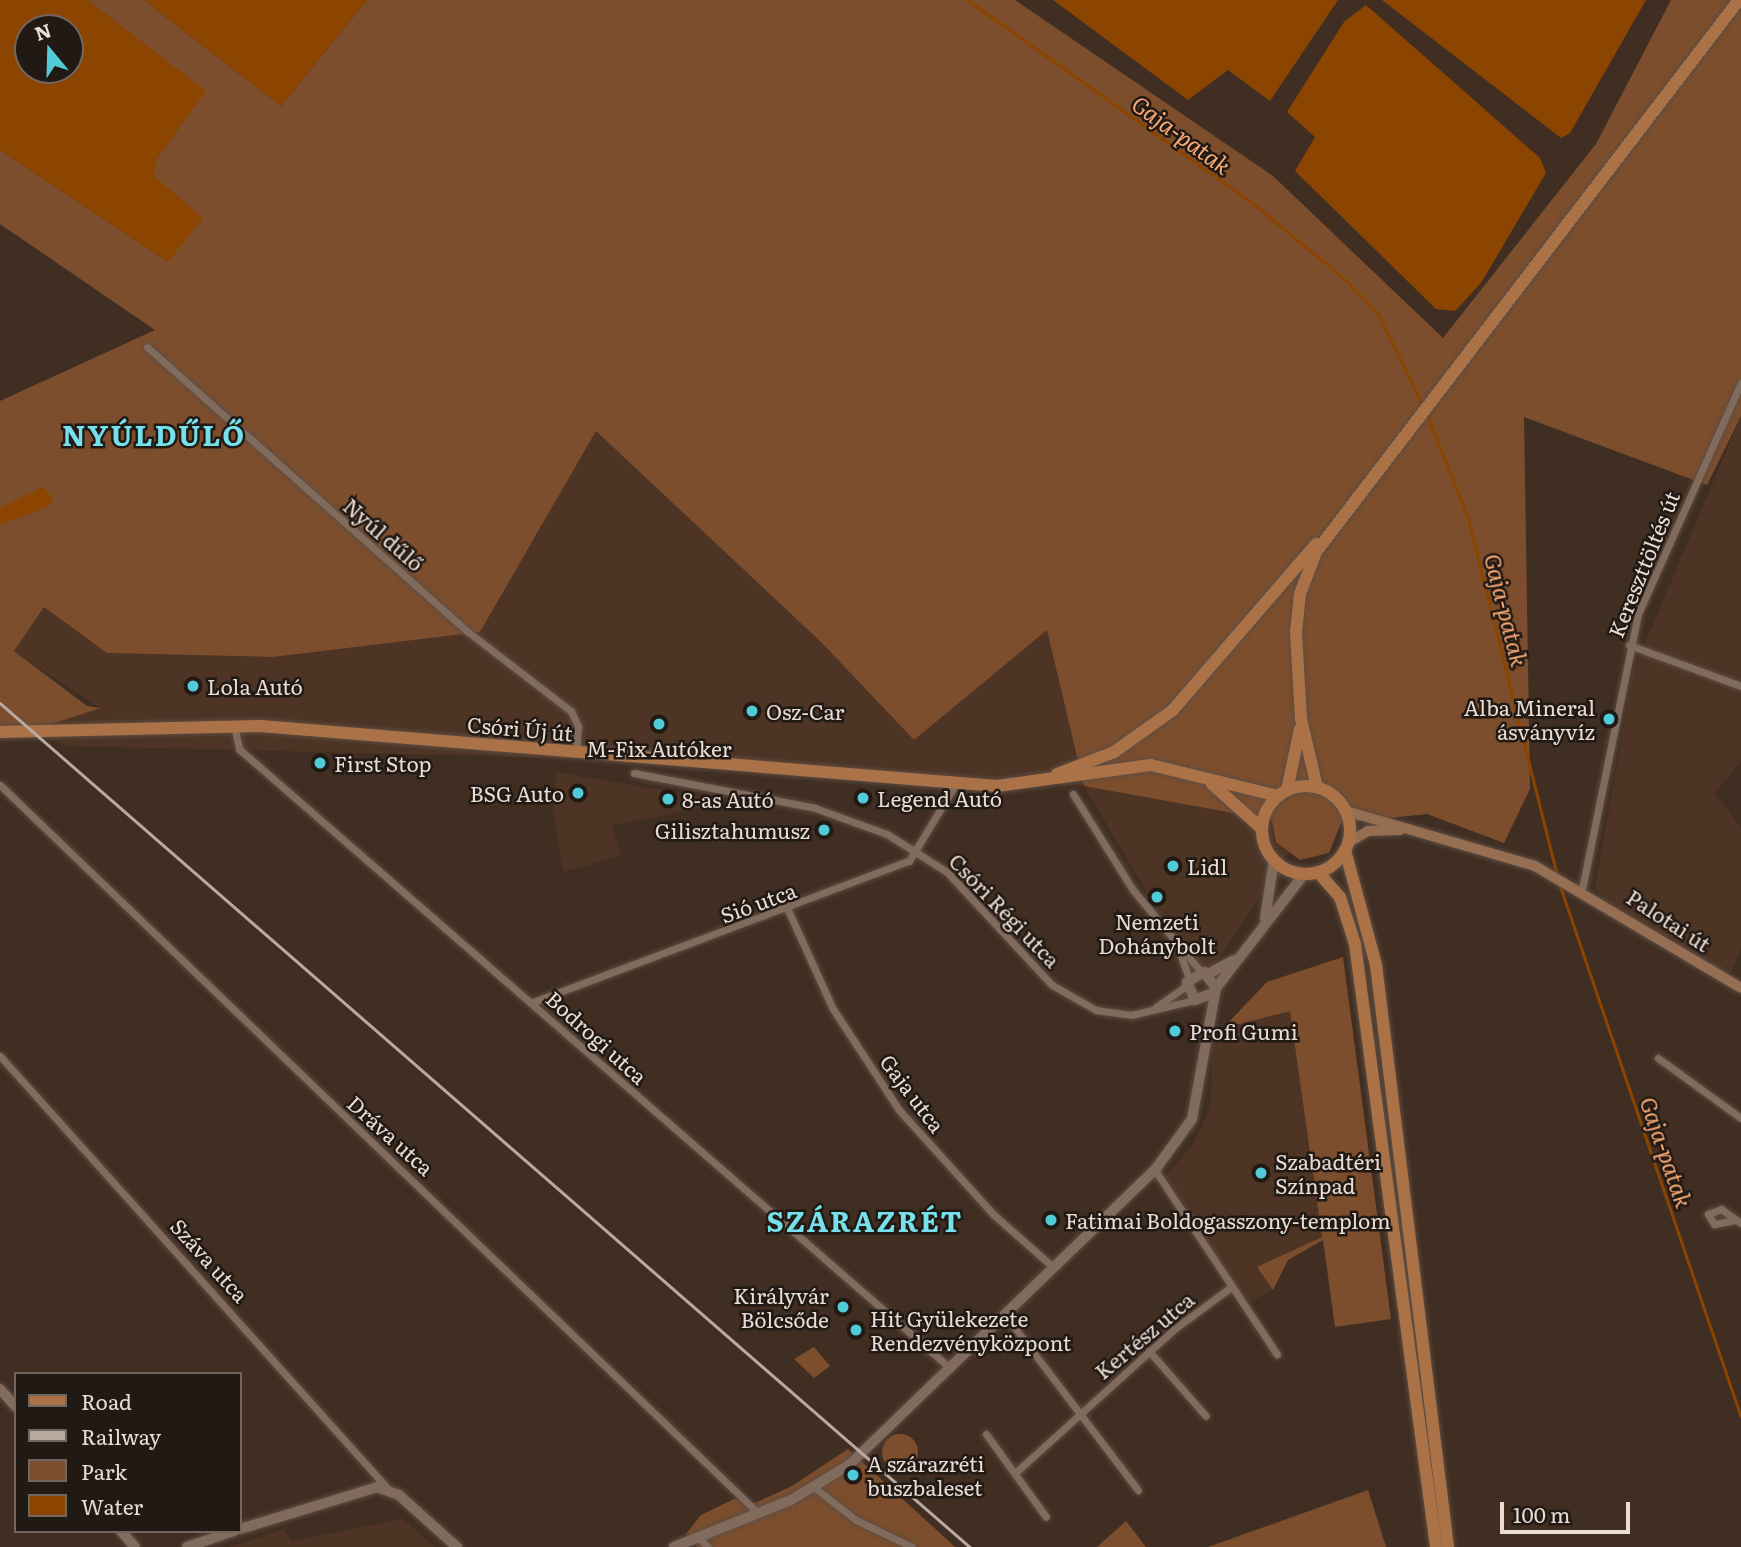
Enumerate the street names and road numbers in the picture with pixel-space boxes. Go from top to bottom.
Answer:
street label: Kereszttöltés út [1602,487,1684,641]
street label: Nyúl dűlő [339,492,429,576]
street label: Csóri Új út [466,711,574,745]
street label: Csóri Régi utca [944,848,1066,972]
street label: Sió utca [717,877,799,927]
street label: Palotai út [1622,884,1716,956]
street label: Bodrogi utca [541,985,653,1089]
street label: Gaja utca [875,1049,951,1137]
street label: Dráva utca [343,1090,439,1180]
street label: Száva utca [166,1213,254,1307]
street label: Kertész utca [1089,1286,1199,1384]

